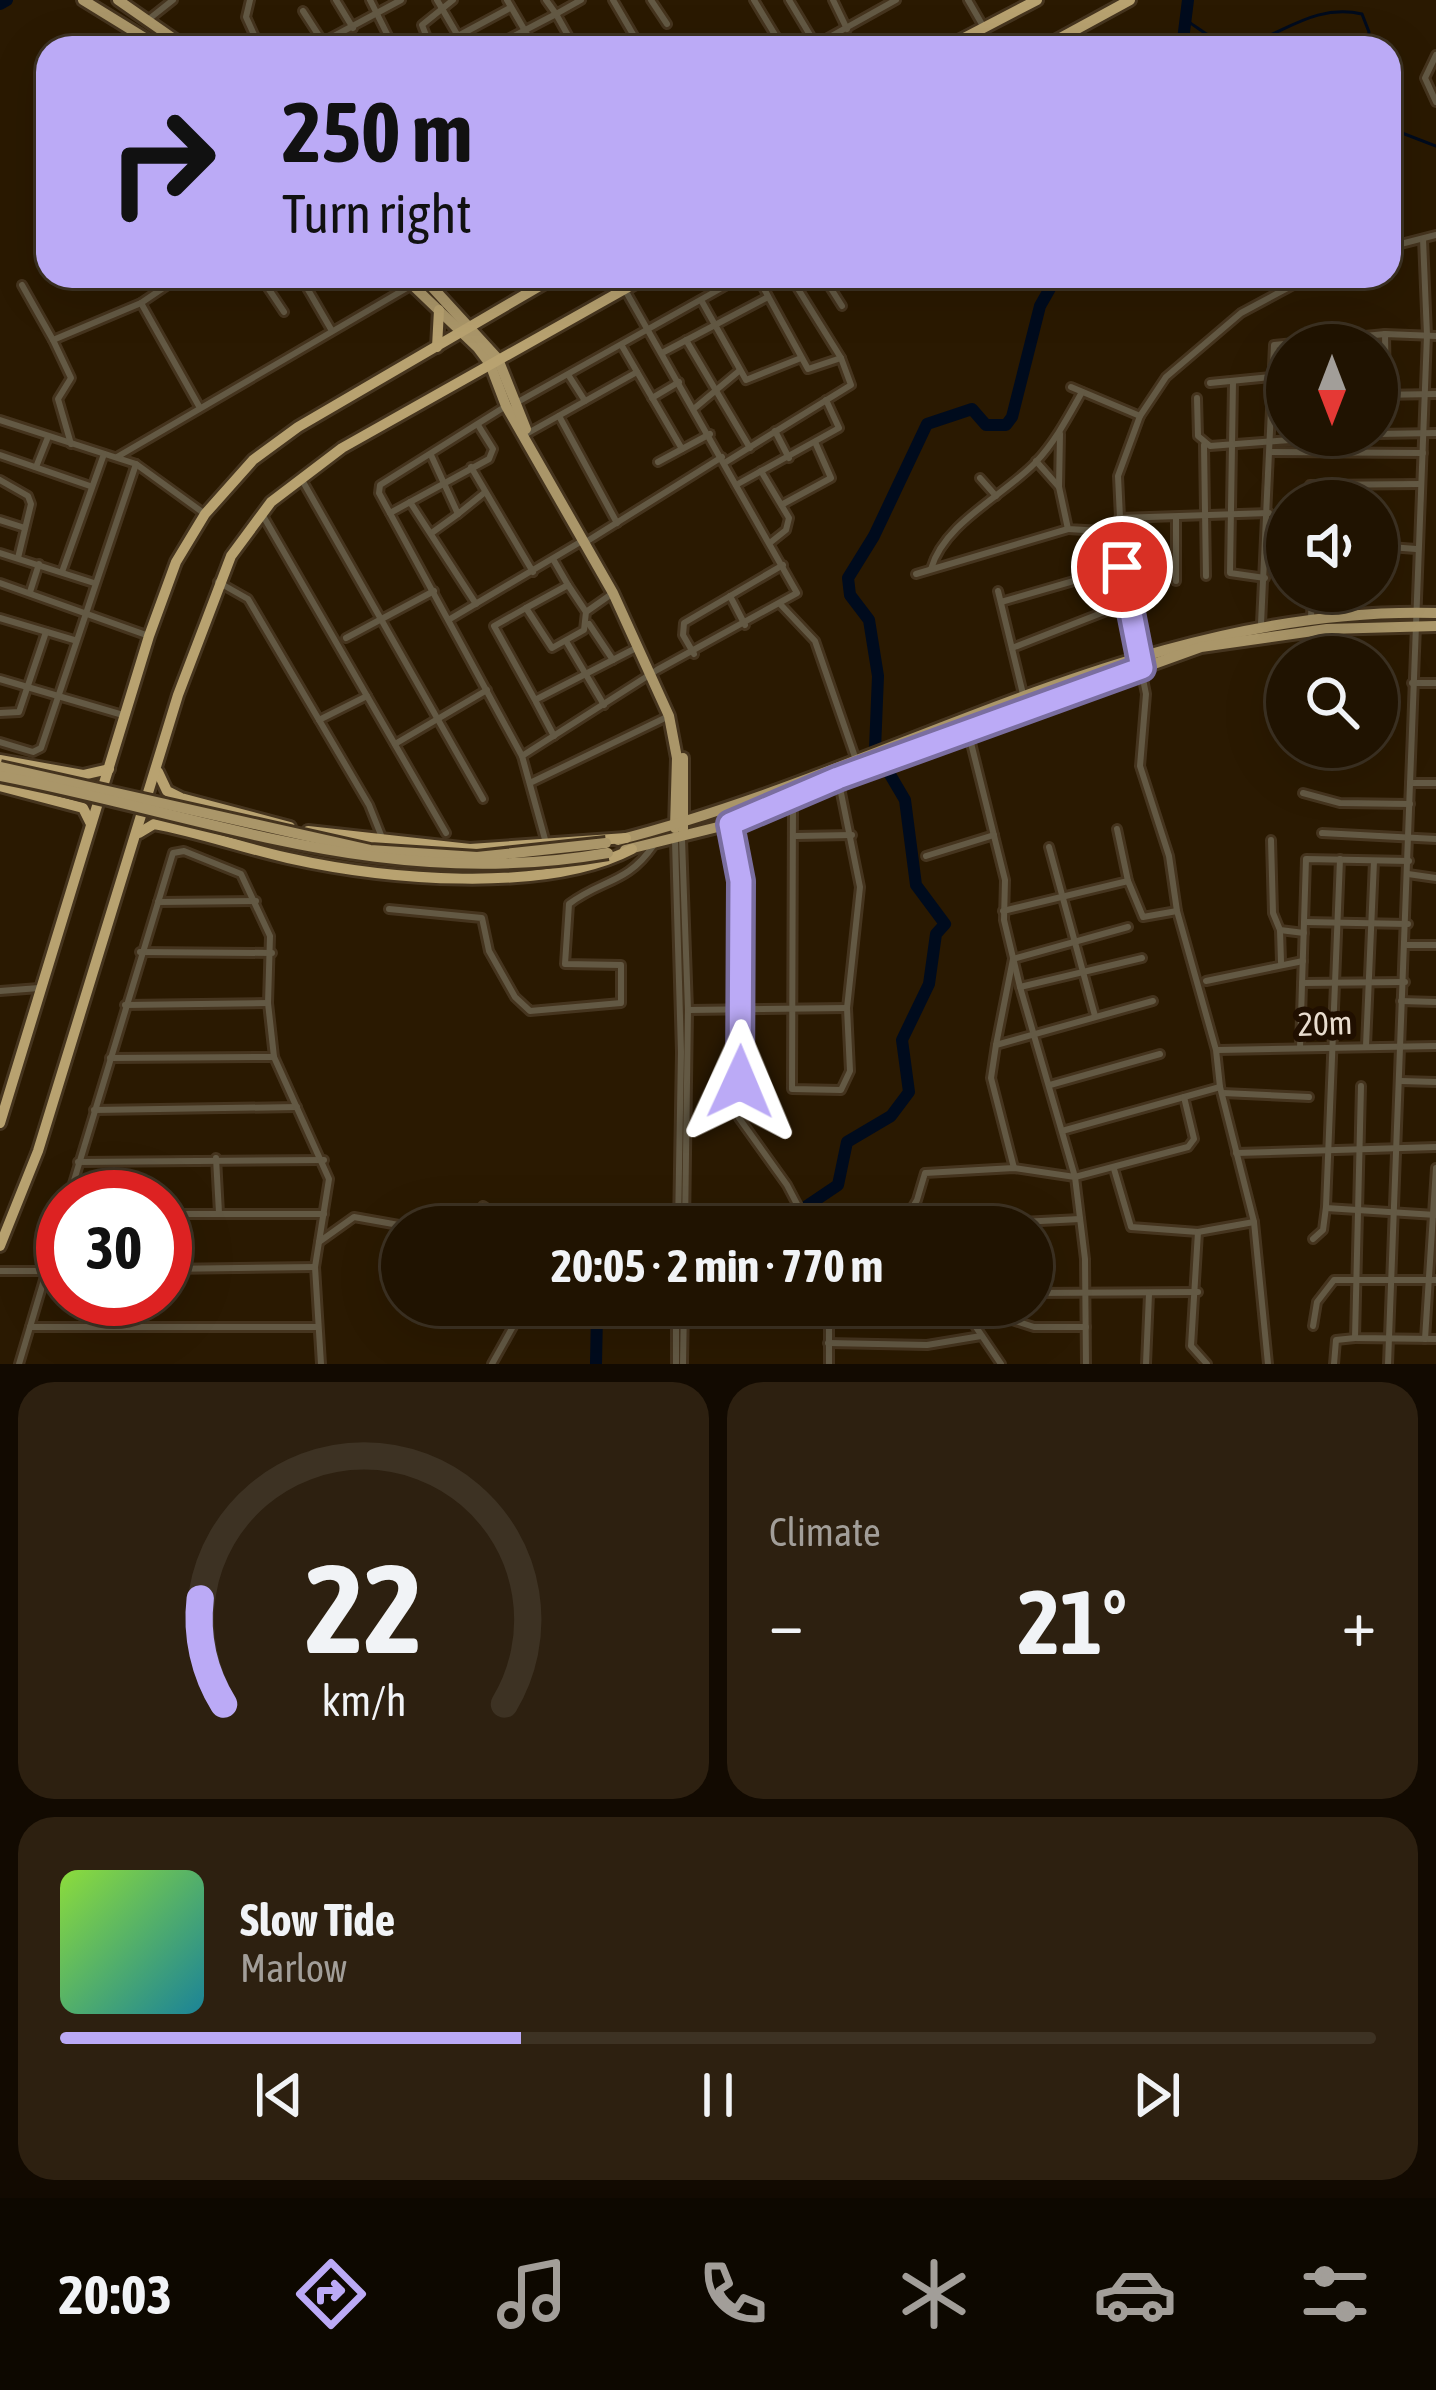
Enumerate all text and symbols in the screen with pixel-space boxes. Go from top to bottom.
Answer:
icon: right [84,84,240,240]
text: 250 m [282,84,472,180]
text: Turn right [282,183,472,244]
north arrow [1266,324,1398,456]
map controls [1266,324,1398,768]
button: sound [1266,480,1398,612]
pin [1071,516,1173,618]
icon: arrive [1089,534,1155,600]
button: search [1266,636,1398,768]
street label: 20m [1297,1003,1353,1043]
position arrow [677,1019,803,1145]
speed limit sign: 30 [36,1170,192,1326]
text: 20:05 · 2 min · 770 m [551,1240,883,1292]
text: Climate [769,1510,881,1554]
text: 22 [305,1536,422,1679]
text: 21° [1018,1570,1127,1673]
text: − [769,1584,803,1660]
text: + [1342,1584,1376,1660]
text: km/h [321,1675,406,1724]
text: Slow Tide [240,1894,395,1946]
text: Marlow [240,1946,347,1990]
icon: previous [246,2062,312,2128]
icon: pause [685,2062,751,2128]
icon: next [1124,2062,1190,2128]
icon: directions [289,2252,373,2336]
icon: music [490,2252,574,2336]
icon: phone [691,2252,775,2336]
icon: climate [892,2252,976,2336]
icon: car [1093,2252,1177,2336]
icon: filters [1293,2252,1377,2336]
text: 20:03 [58,2264,172,2325]

